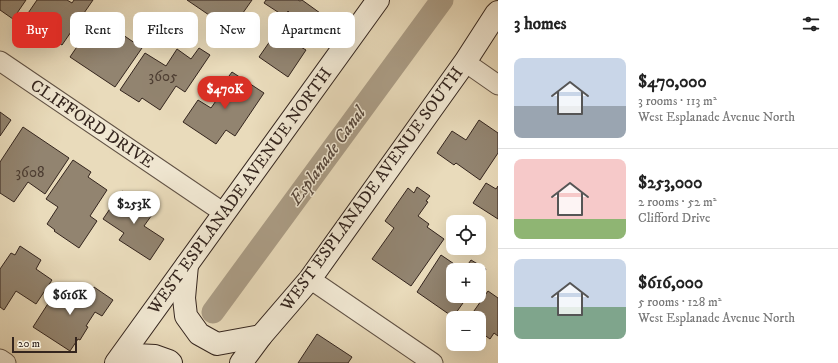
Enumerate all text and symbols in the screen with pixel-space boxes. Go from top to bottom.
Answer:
chip: Buy [12,12,62,48]
chip: Rent [70,12,125,48]
chip: Filters [133,12,198,48]
chip: New [206,12,260,48]
chip: Apartment [268,12,355,48]
text: 3 homes [514,13,567,35]
icon: filters [800,13,822,35]
street label: WEST ESPLANADE AVENUE SOUTH [275,62,468,316]
street label: WEST ESPLANADE AVENUE NORTH [142,63,337,320]
house number: 3605 [149,67,178,86]
text: $470,000 [638,71,707,93]
street label: CLIFFORD DRIVE [26,74,158,174]
icon: home [546,74,594,122]
pin: $470K [197,76,253,110]
text: $470K [206,81,244,97]
text: 3 rooms · 113 m² [638,93,717,109]
water label: Esplanade Canal [284,101,372,210]
text: West Esplanade Avenue North [638,109,795,125]
house number: 3608 [16,163,44,182]
text: $253,000 [638,172,702,194]
icon: home [546,175,594,223]
pin: $253K [106,191,162,225]
text: 2 rooms · 52 m² [638,194,717,210]
text: $253K [117,196,151,212]
text: Clifford Drive [638,210,710,226]
map controls [446,215,486,351]
button: locate [446,215,486,255]
button: + [446,263,486,303]
text: $616,000 [638,272,703,294]
icon: home [546,275,594,323]
pin: $616K [42,282,98,316]
text: $616K [53,287,87,303]
text: 5 rooms · 128 m² [638,294,722,310]
text: West Esplanade Avenue North [638,310,795,326]
button: − [446,311,486,351]
scale bar [12,335,77,354]
text: 20 m [18,337,40,351]

